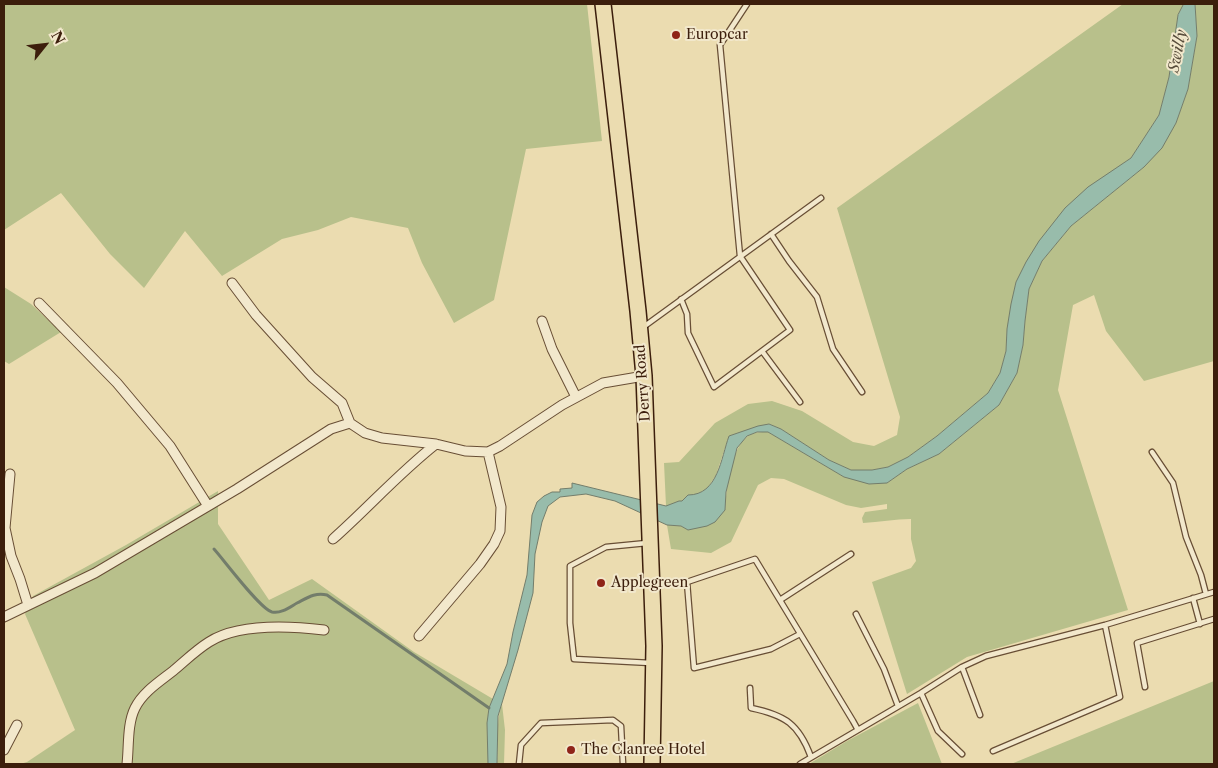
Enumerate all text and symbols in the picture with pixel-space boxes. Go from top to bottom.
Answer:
north arrow [20,20,70,70]
place label: Europcar [686,27,748,43]
text: N [47,28,69,47]
water label: Swilly [1165,28,1191,74]
marker: Europcar [670,29,682,41]
street label: Derry Road [632,344,654,422]
place label: Applegreen [611,575,688,591]
marker: Applegreen [595,577,607,589]
place label: The Clanree Hotel [581,742,705,758]
marker: The Clanree Hotel [565,744,577,756]

